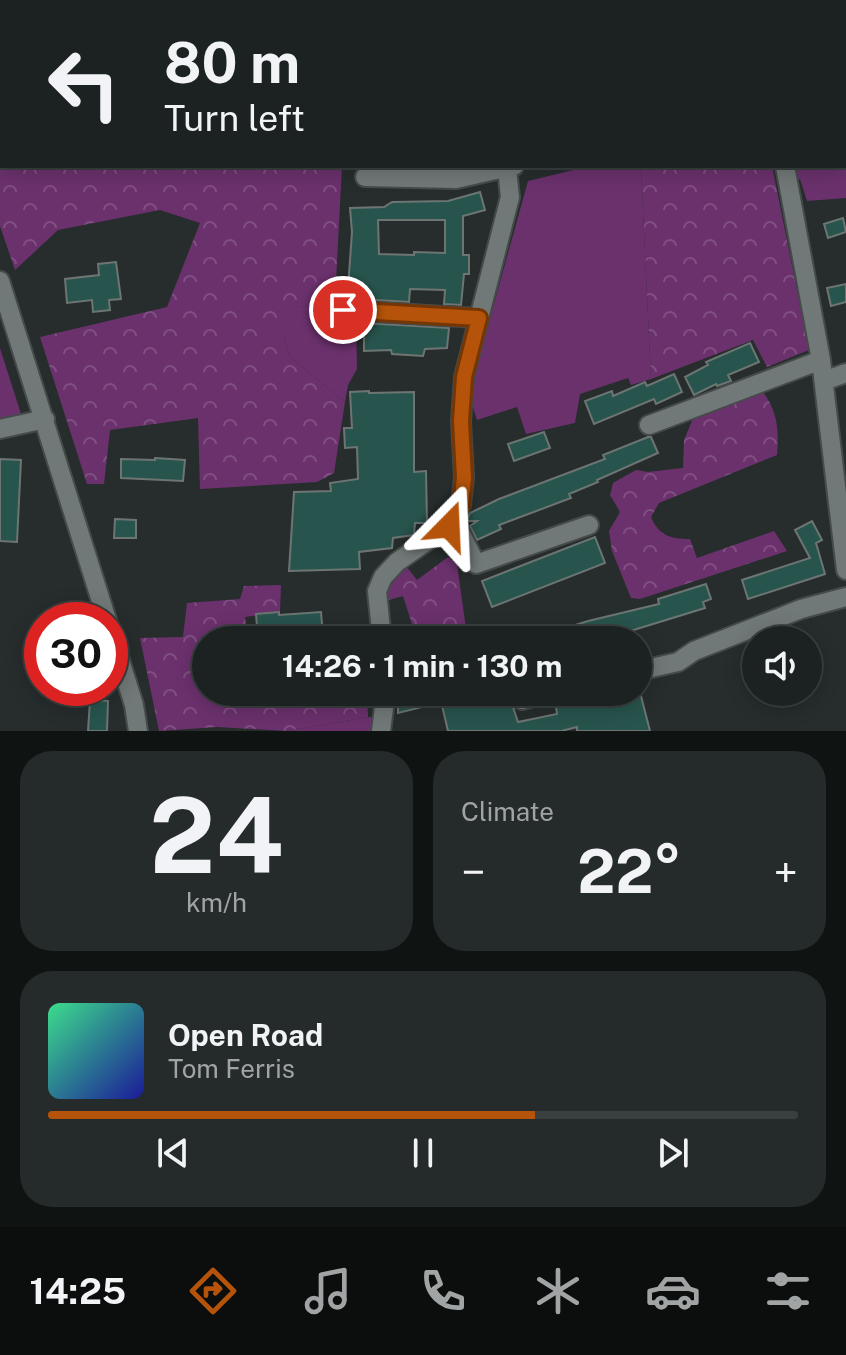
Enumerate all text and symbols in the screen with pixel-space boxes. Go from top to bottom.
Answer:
text: 80 m [164,30,300,96]
icon: left [32,32,136,136]
text: Turn left [164,97,305,139]
pin [309,276,377,344]
icon: arrive [321,288,365,332]
position arrow [407,484,491,568]
speed limit sign: 30 [24,602,128,706]
map controls [742,626,822,706]
button: sound [742,626,822,706]
text: 14:26 · 1 min · 130 m [282,648,562,684]
text: 24 [149,774,284,896]
text: Climate [461,796,554,827]
text: 22° [577,836,682,907]
text: − [461,846,485,898]
text: + [774,846,798,898]
text: km/h [186,887,247,918]
text: Open Road [168,1017,323,1053]
text: Tom Ferris [168,1053,295,1084]
icon: previous [151,1131,195,1175]
icon: pause [401,1131,445,1175]
icon: next [651,1131,695,1175]
icon: directions [185,1263,241,1319]
icon: music [300,1263,356,1319]
icon: phone [415,1263,471,1319]
icon: climate [530,1263,586,1319]
icon: car [645,1263,701,1319]
icon: filters [760,1263,816,1319]
text: 14:25 [30,1270,126,1312]

